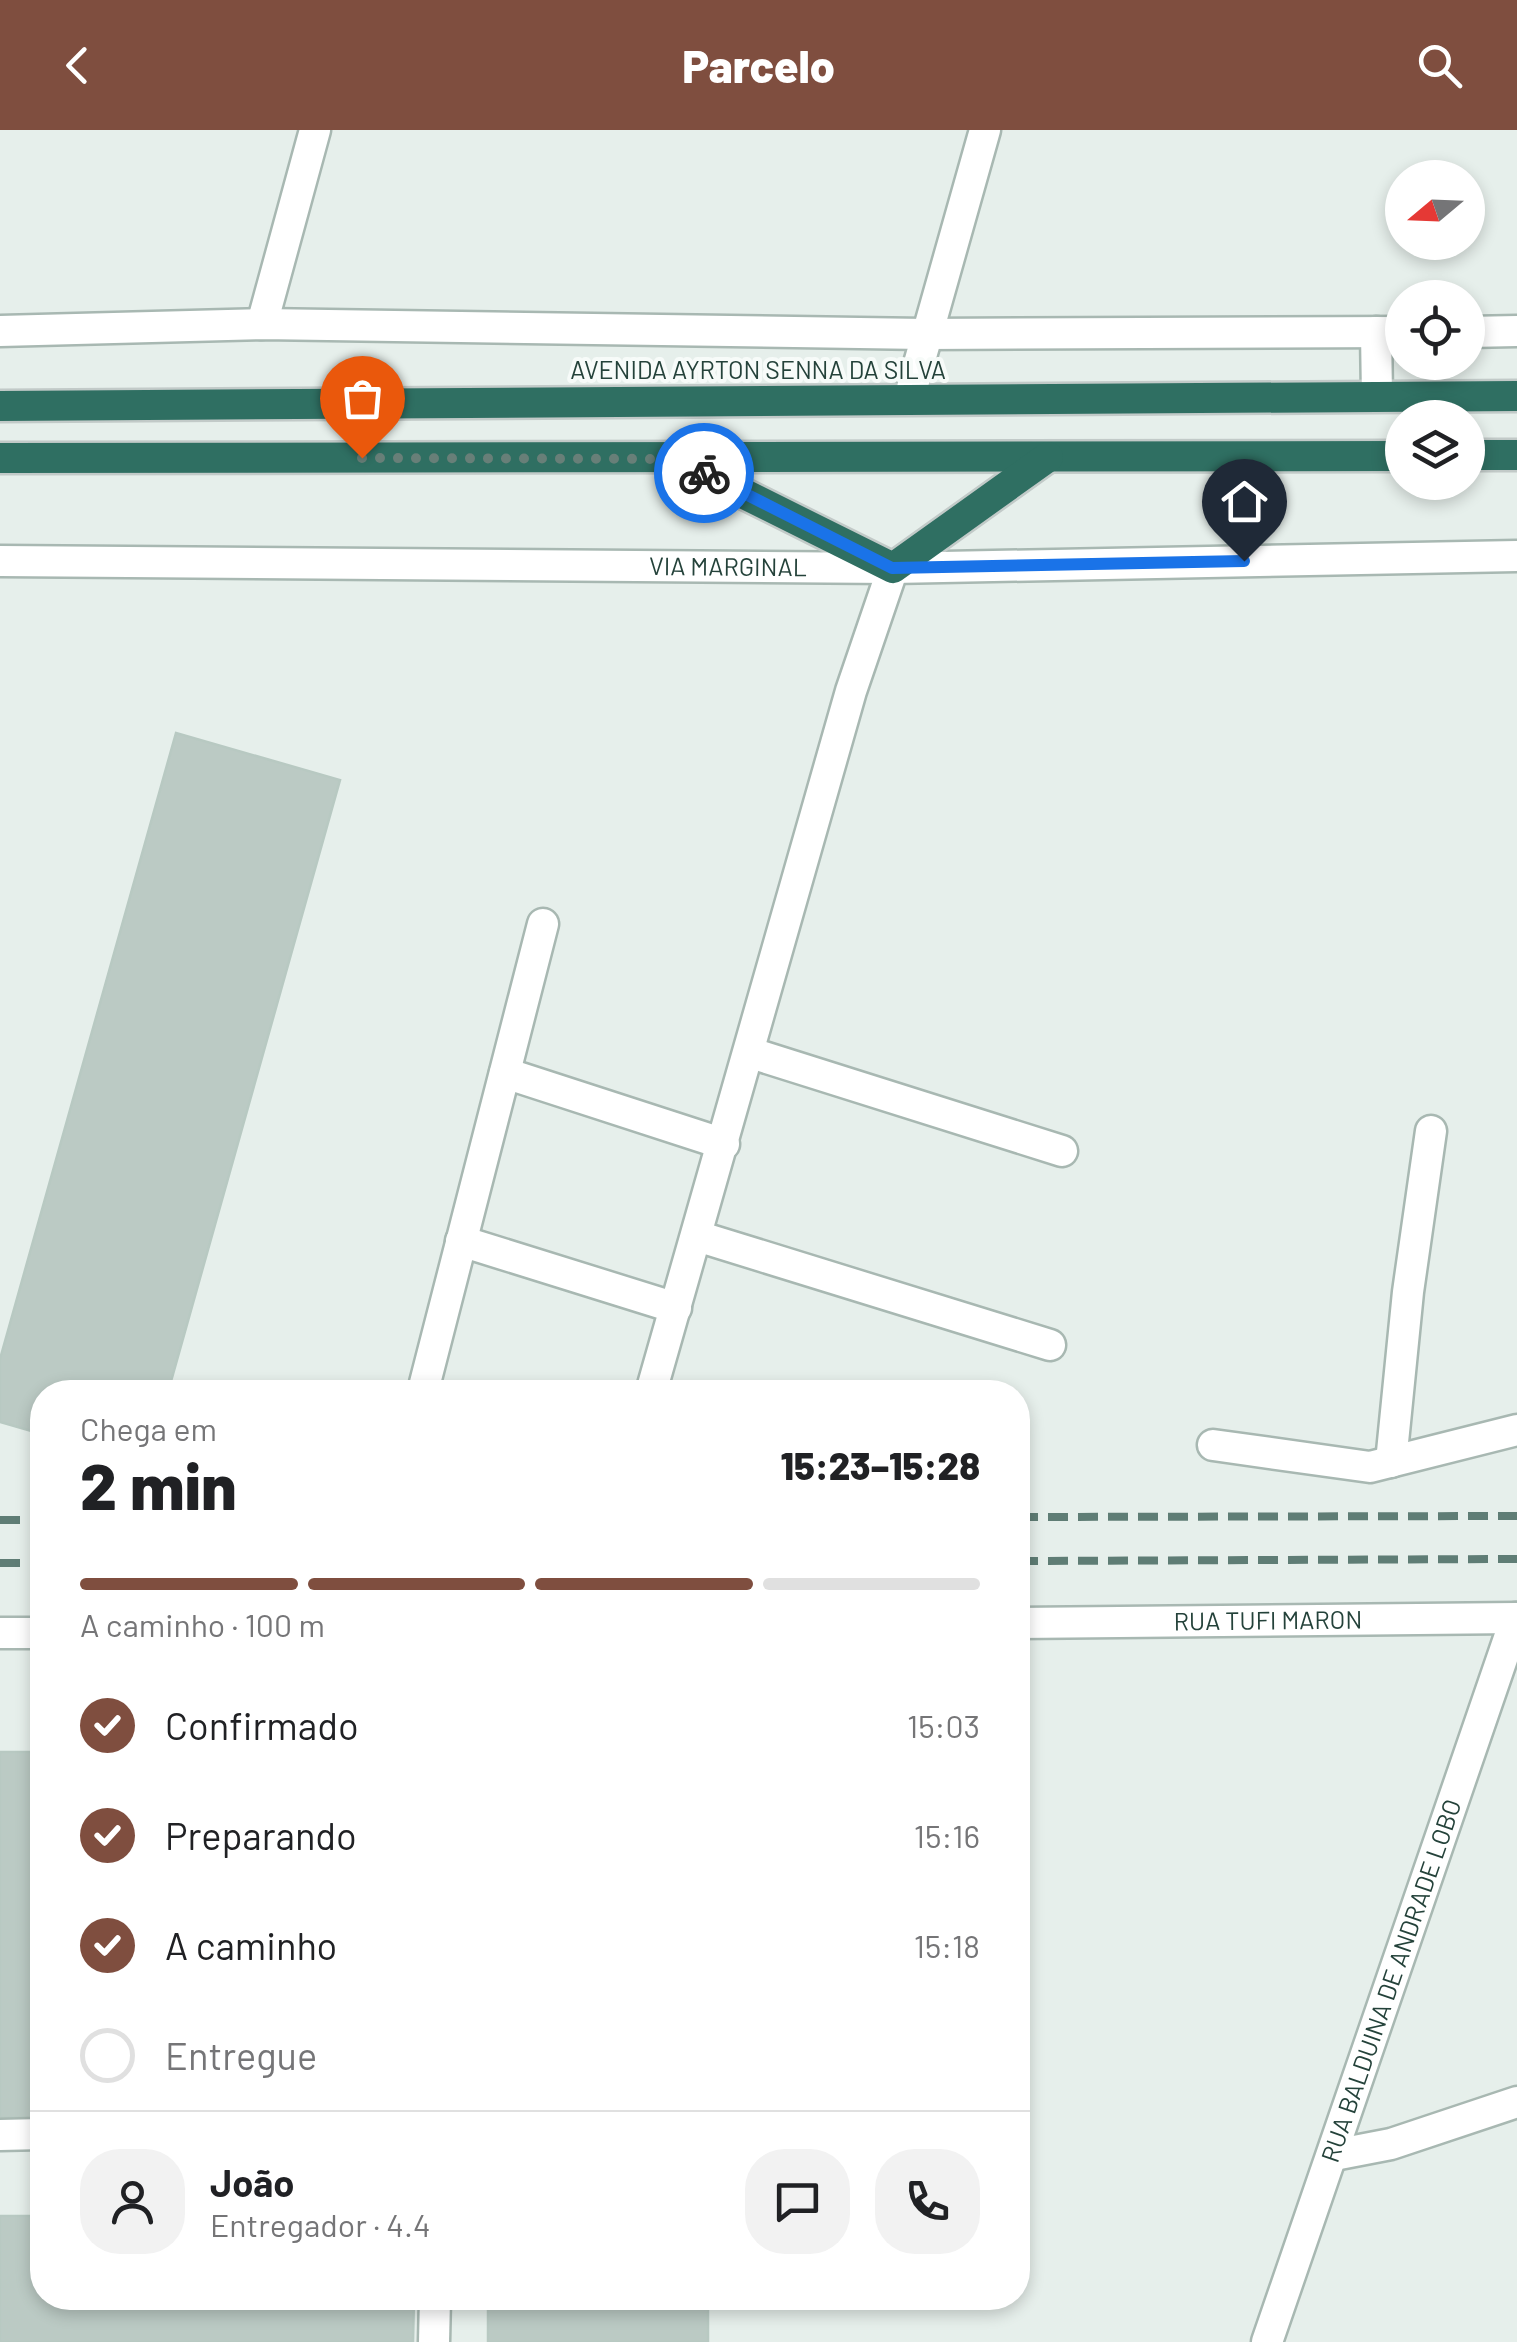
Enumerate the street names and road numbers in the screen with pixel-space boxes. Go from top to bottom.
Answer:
street label: AVENIDA AYRTON SENNA DA SILVA [570,354,946,384]
street label: VIA MARGINAL [649,550,807,581]
street label: RUA TUFI MARON [1174,1604,1362,1635]
street label: RUA BALDUINA DE ANDRADE LOBO [1314,1795,1467,2166]

